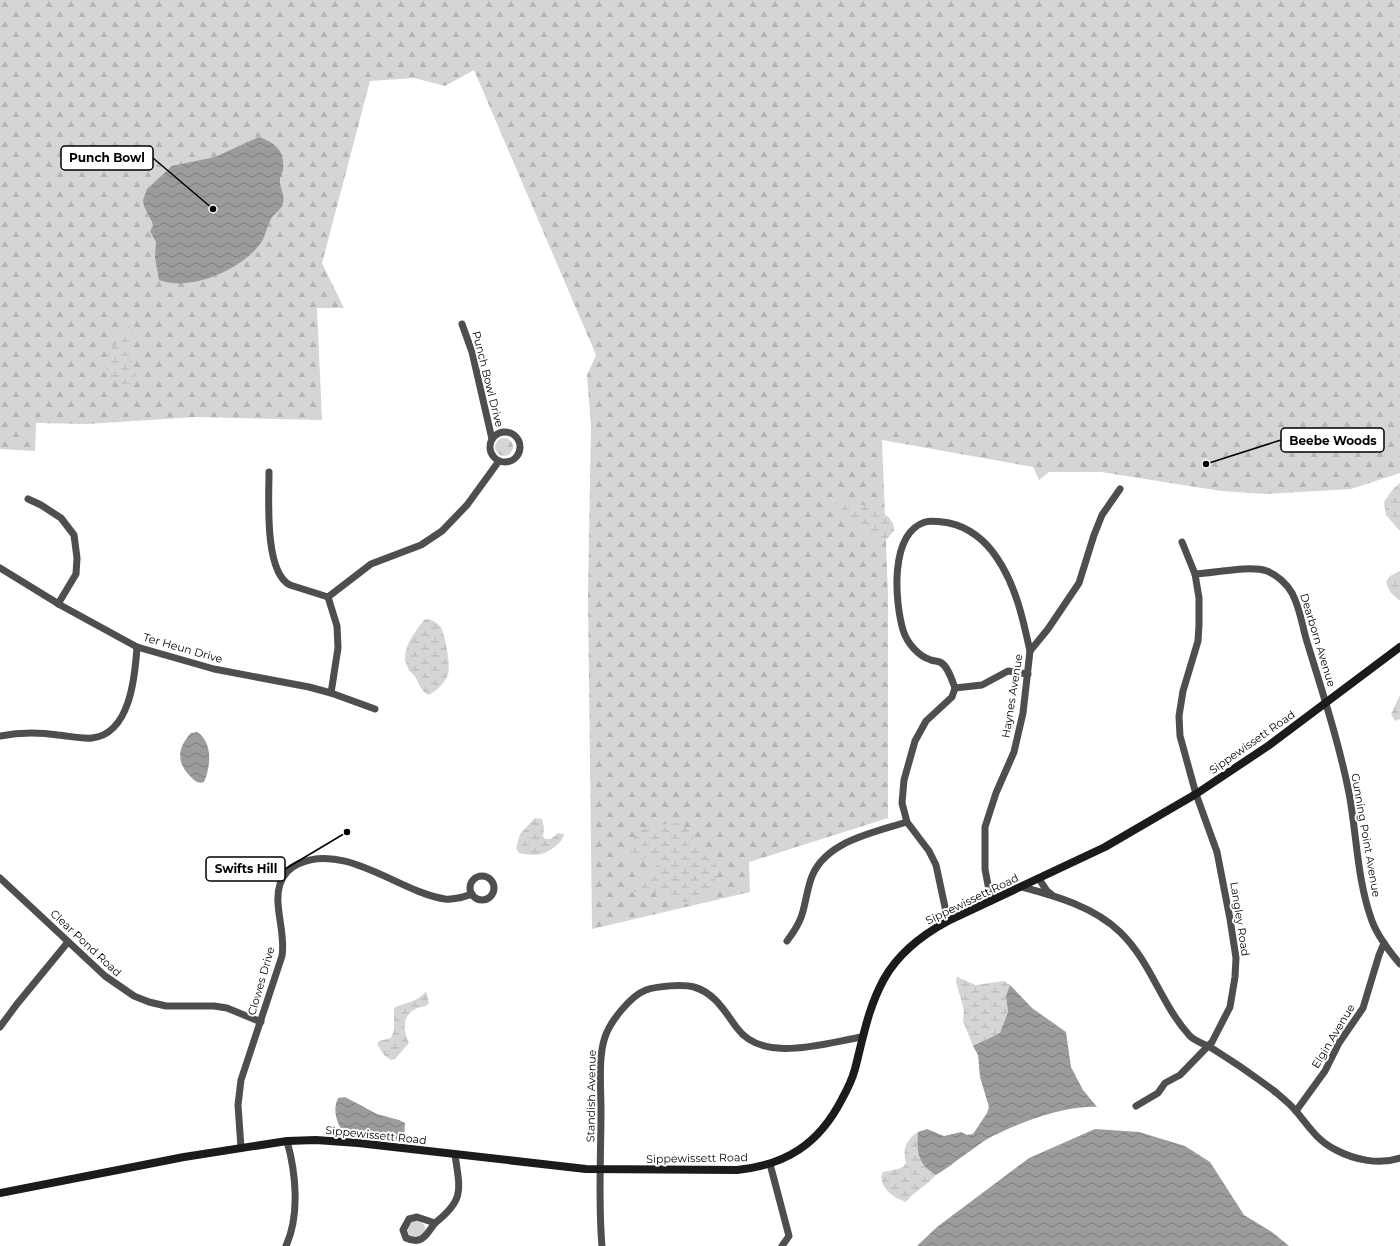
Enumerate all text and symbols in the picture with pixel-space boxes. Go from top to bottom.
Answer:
callout: Punch Bowl [61,146,153,170]
text: Punch Bowl [69,150,145,165]
street label: Punch Bowl Drive [469,330,507,429]
callout: Beebe Woods [1281,428,1384,452]
text: Beebe Woods [1289,433,1377,448]
street label: Dearborn Avenue [1297,592,1339,689]
street label: Ter Heun Drive [142,630,225,666]
street label: Haynes Avenue [998,653,1026,739]
street label: Sippewissett Road [1206,707,1298,777]
street label: Gunning Point Avenue [1348,772,1384,898]
callout: Swifts Hill [206,857,285,881]
text: Swifts Hill [215,861,277,876]
street label: Sippewissett Road [923,870,1021,928]
street label: Langley Road [1227,881,1253,957]
street label: Clear Pond Road [48,906,124,980]
street label: Clowes Drive [245,945,278,1017]
street label: Elgin Avenue [1308,1001,1358,1071]
street label: Standish Avenue [583,1049,599,1142]
street label: Sippewissett Road [325,1123,427,1147]
street label: Sippewissett Road [646,1150,748,1166]

